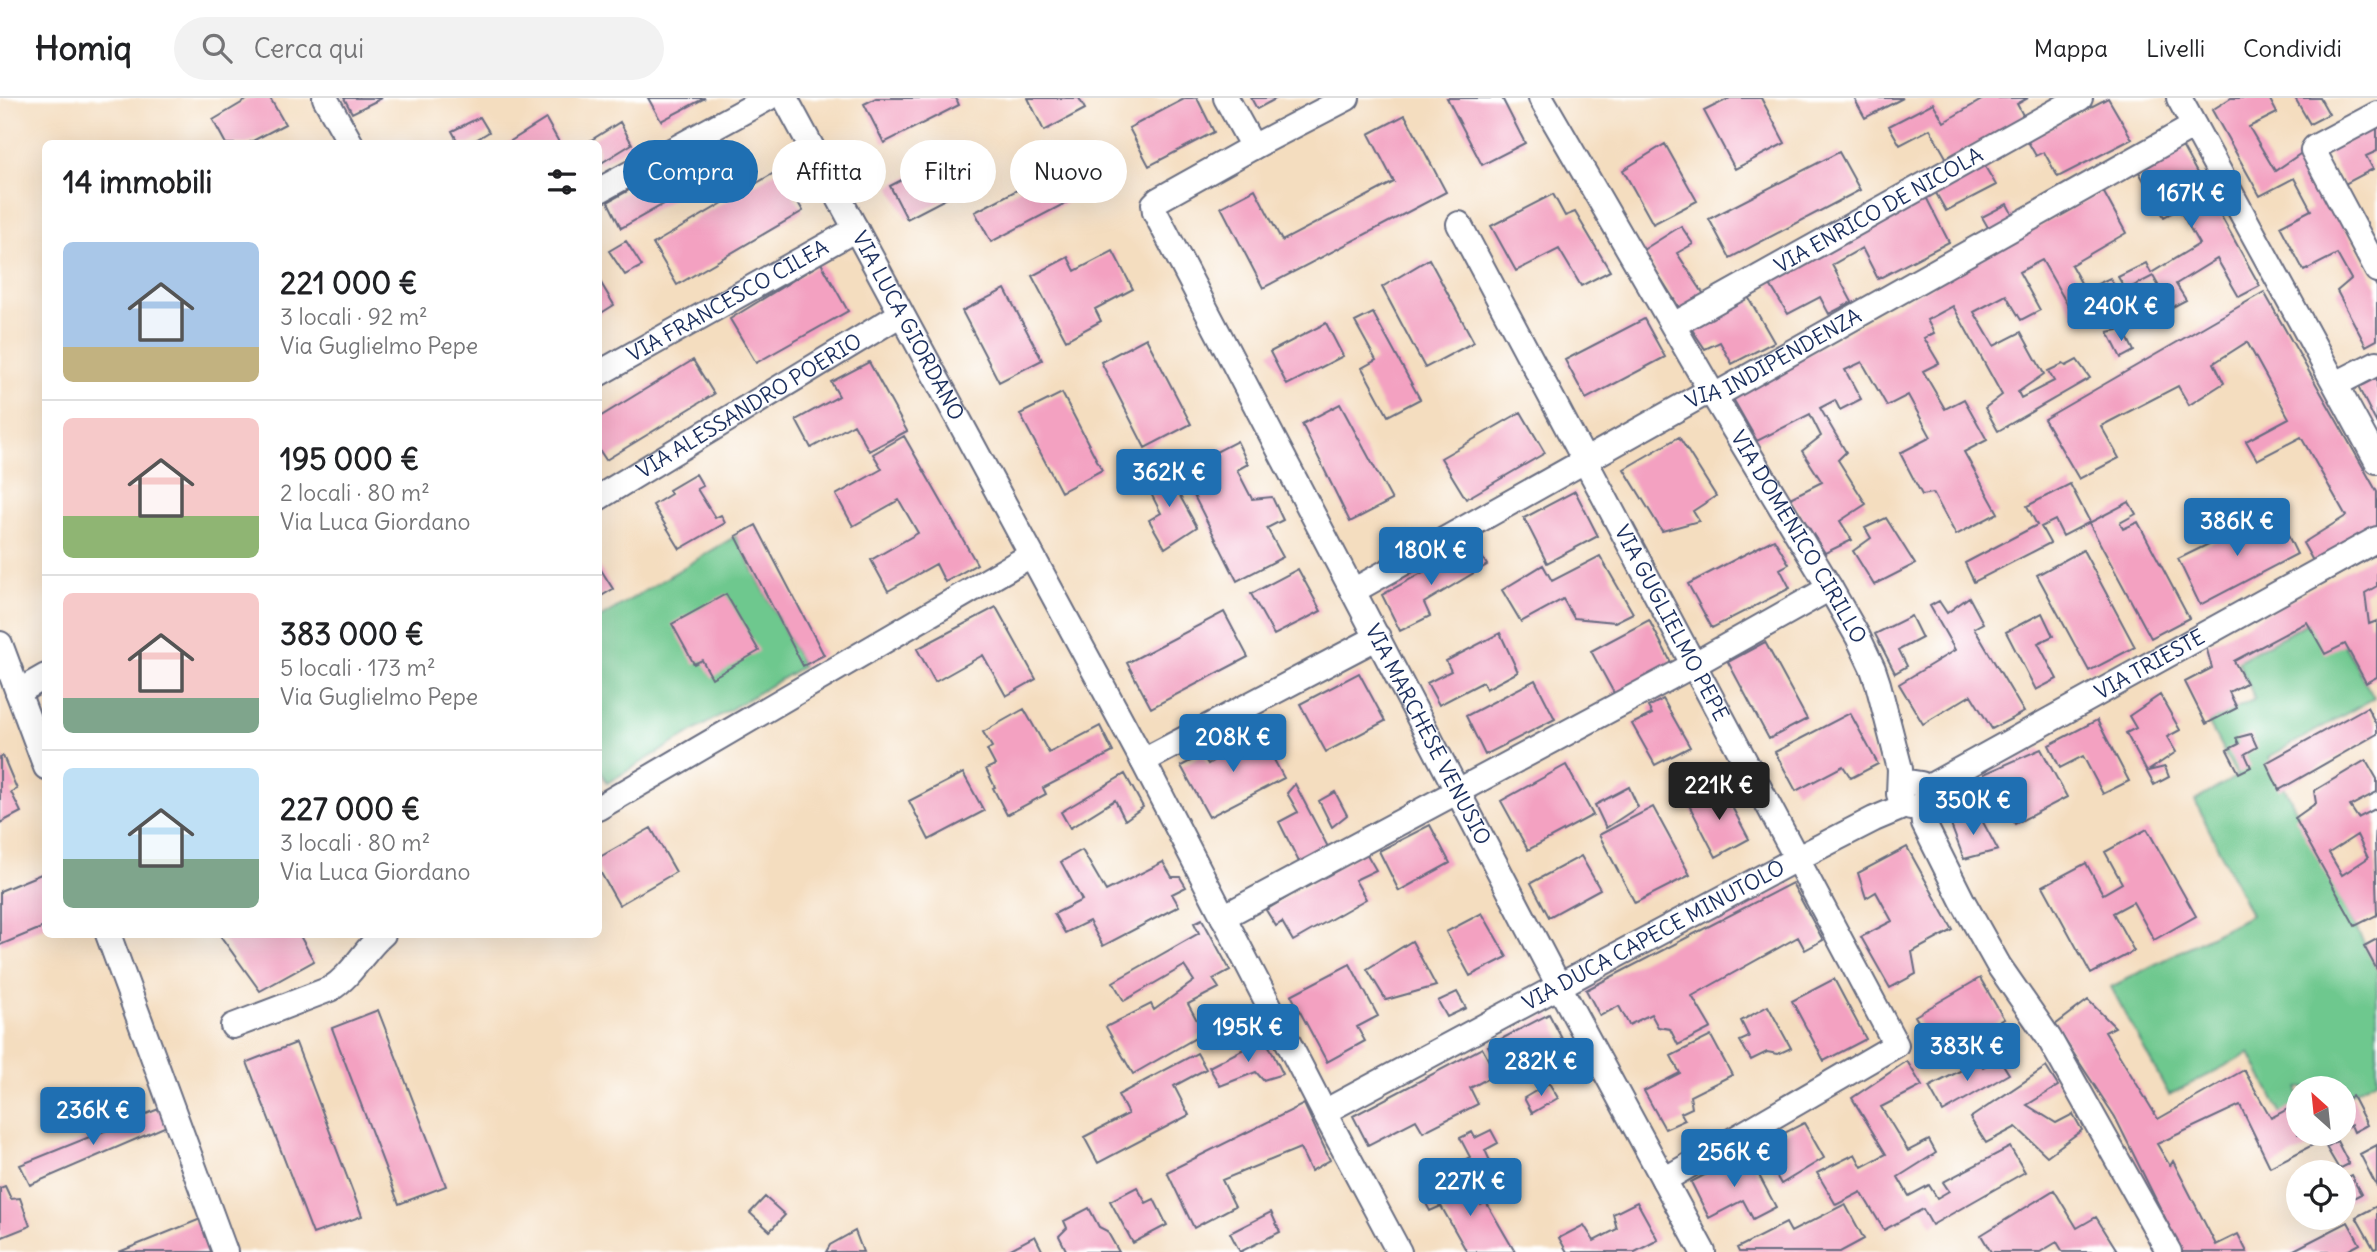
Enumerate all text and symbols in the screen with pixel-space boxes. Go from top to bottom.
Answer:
search box [174,17,664,80]
text: Homiq [35,27,132,69]
icon: search [198,29,236,67]
text: Cerca qui [254,32,364,65]
text: Mappa [2034,33,2108,63]
text: Livelli [2146,33,2205,63]
text: Condividi [2243,33,2342,63]
chip: Compra [623,140,758,203]
chip: Affitta [772,140,886,203]
chip: Filtri [900,140,996,203]
chip: Nuovo [1010,140,1127,203]
street label: VIA ENRICO DE NICOLA [1769,141,1987,279]
text: 14 immobili [63,163,212,201]
icon: filters [543,163,581,201]
pin: 167K € [2134,170,2248,230]
text: 167K € [2157,178,2225,207]
street label: VIA LUCA GIORDANO [846,226,971,425]
street label: VIA FRANCESCO CILEA [622,233,833,368]
text: 221 000 € [280,264,418,302]
icon: home [119,270,203,354]
pin: 240K € [2064,284,2178,343]
text: 240K € [2083,291,2159,320]
text: 3 locali · 92 m² [280,302,428,331]
street label: VIA INDIPENDENZA [1681,302,1866,414]
street label: VIA ALESSANDRO POERIO [632,327,866,484]
text: Via Guglielmo Pepe [280,331,478,360]
street label: VIA DOMENICO CIRILLO [1725,425,1873,648]
text: 195 000 € [280,440,419,478]
icon: home [119,446,203,530]
pin: 362K € [1112,450,1226,509]
text: 362K € [1132,457,1206,486]
text: 2 locali · 80 m² [280,478,430,507]
pin: 386K € [2180,498,2294,558]
text: 386K € [2200,506,2274,535]
text: Via Luca Giordano [280,507,471,536]
street label: VIA GUGLIELMO PEPE [1609,520,1735,725]
pin: 180K € [1374,528,1488,587]
text: 180K € [1395,535,1467,564]
text: 383 000 € [280,615,424,653]
street label: VIA MARCHESE VENUSIO [1359,619,1497,849]
icon: home [119,621,203,705]
street label: VIA TRIESTE [2090,623,2209,705]
text: 5 locali · 173 m² [280,653,436,682]
text: Via Guglielmo Pepe [280,682,478,711]
pin: 208K € [1176,714,1290,774]
text: 208K € [1195,722,1271,751]
pin: 221K € [1662,762,1776,822]
text: 221K € [1685,770,1753,799]
pin: 350K € [1916,778,2030,837]
text: 350K € [1935,785,2011,814]
text: 227 000 € [280,790,420,828]
icon: home [119,796,203,880]
text: 3 locali · 80 m² [280,828,430,857]
street label: VIA DUCA CAPECE MINUTOLO [1518,854,1789,1016]
text: Via Luca Giordano [280,857,471,886]
pin: 195K € [1191,1004,1305,1064]
text: 195K € [1213,1012,1283,1041]
pin: 383K € [1910,1024,2024,1083]
text: 383K € [1930,1031,2004,1060]
pin: 282K € [1484,1038,1598,1098]
text: 282K € [1505,1046,1577,1075]
north arrow [2286,1076,2356,1146]
map controls [2286,1076,2356,1230]
pin: 236K € [36,1088,150,1147]
text: 236K € [56,1095,130,1124]
pin: 256K € [1677,1130,1791,1189]
text: 256K € [1697,1137,1771,1166]
pin: 227K € [1413,1158,1527,1218]
button: locate [2286,1160,2356,1230]
text: 227K € [1435,1166,1505,1195]

